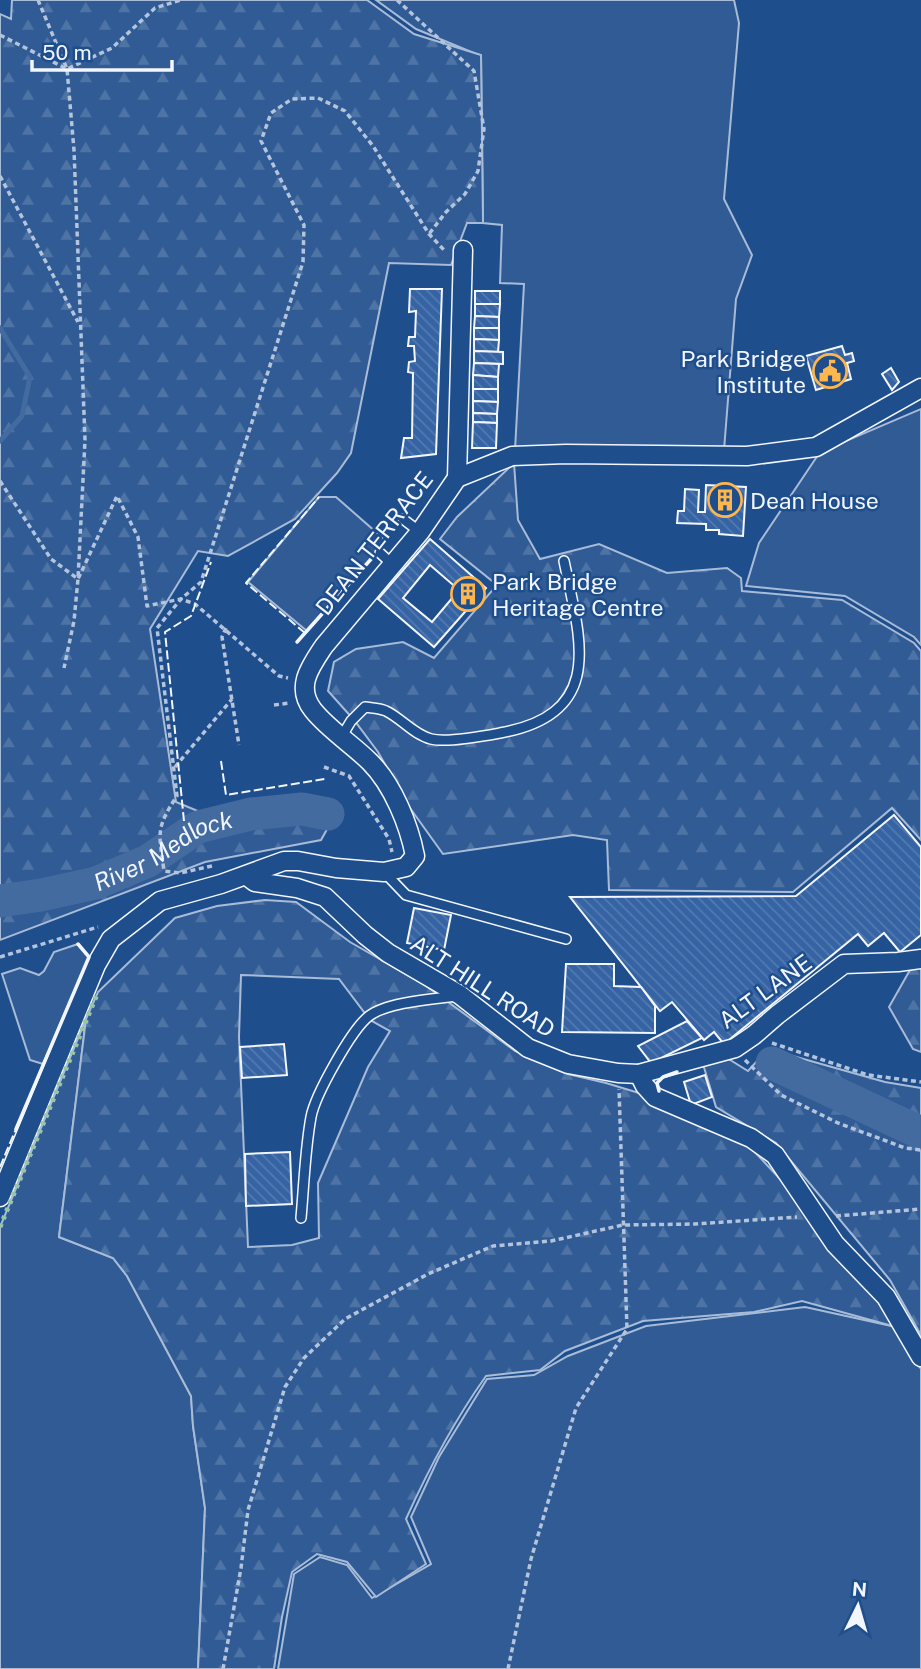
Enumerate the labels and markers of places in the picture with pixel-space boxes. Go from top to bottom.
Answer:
place label: Park Bridge Institute [681,345,806,398]
public building icon: Park Bridge Institute [811,352,849,390]
building icon: Dean House [706,481,744,519]
place label: Dean House [750,487,879,514]
place label: Park Bridge Heritage Centre [492,568,664,621]
building icon: Park Bridge Heritage Centre [449,575,487,613]

